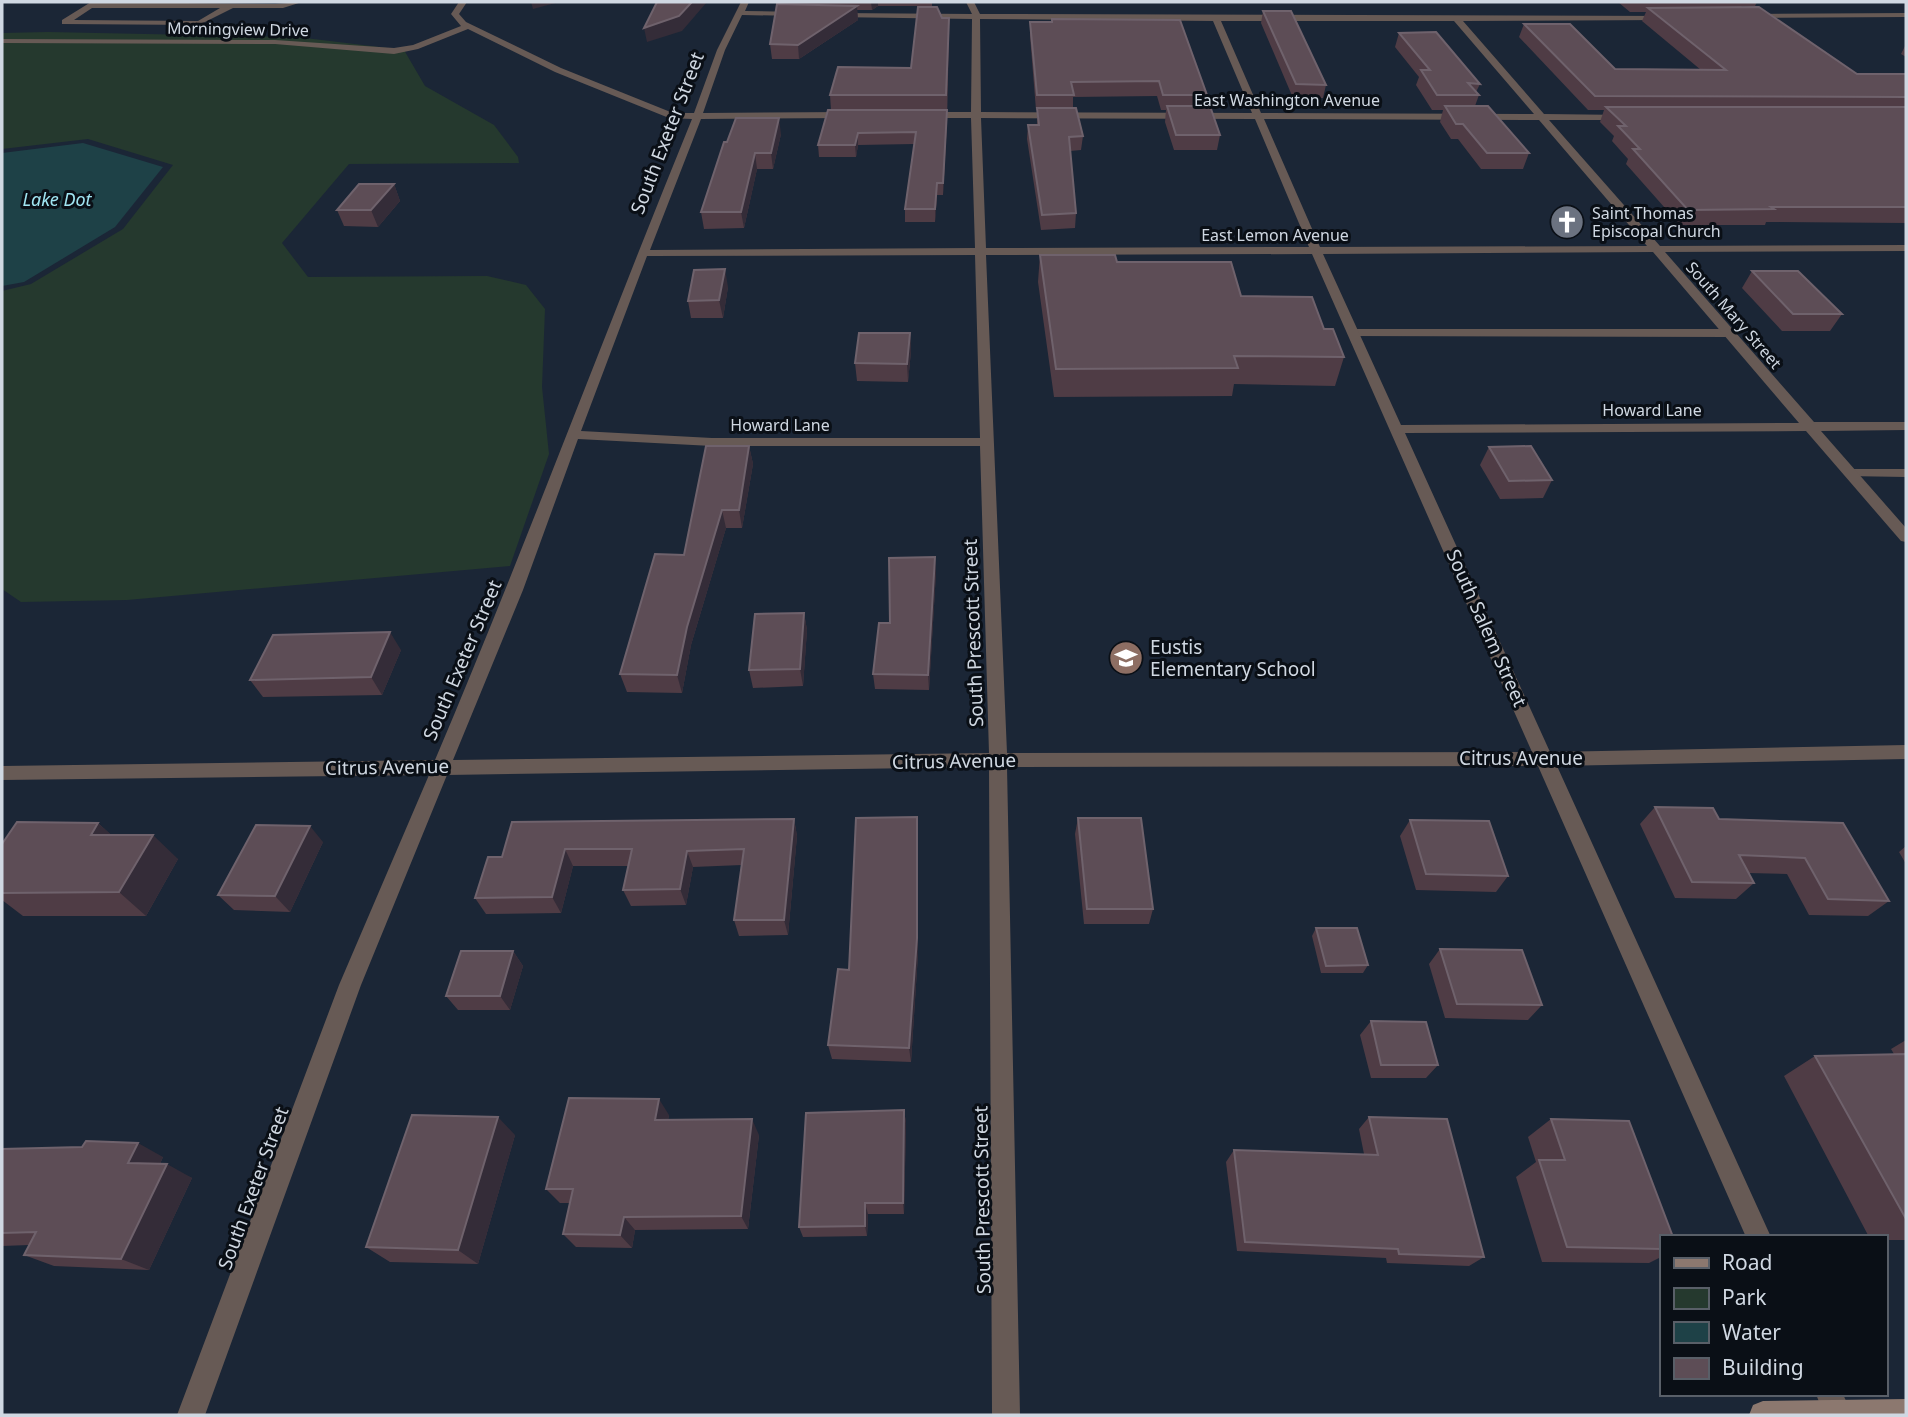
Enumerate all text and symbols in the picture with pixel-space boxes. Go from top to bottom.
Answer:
street label: Morningview Drive [167,17,309,41]
street label: South Exeter Street [624,48,710,218]
street label: East Washington Avenue [1194,89,1380,111]
water label: Lake Dot [22,187,93,211]
place label: Saint Thomas Episcopal Church [1592,202,1721,242]
church icon: Saint Thomas Episcopal Church [1548,203,1586,241]
street label: East Lemon Avenue [1201,224,1349,246]
street label: South Mary Street [1681,257,1787,373]
street label: Howard Lane [1602,399,1702,421]
street label: Howard Lane [730,414,830,436]
street label: South Prescott Street [957,538,989,728]
street label: South Salem Street [1441,545,1533,711]
street label: South Exeter Street [417,576,508,744]
place label: Eustis Elementary School [1150,634,1316,682]
school or university icon: Eustis Elementary School [1107,639,1145,677]
street label: Citrus Avenue [1459,745,1583,771]
street label: Citrus Avenue [892,747,1016,775]
street label: Citrus Avenue [325,753,449,781]
street label: South Exeter Street [211,1103,295,1273]
street label: South Prescott Street [967,1105,997,1294]
legend [1660,1235,1887,1396]
text: Road [1722,1248,1772,1276]
text: Park [1722,1283,1767,1311]
text: Water [1722,1318,1781,1346]
text: Building [1722,1353,1804,1381]

